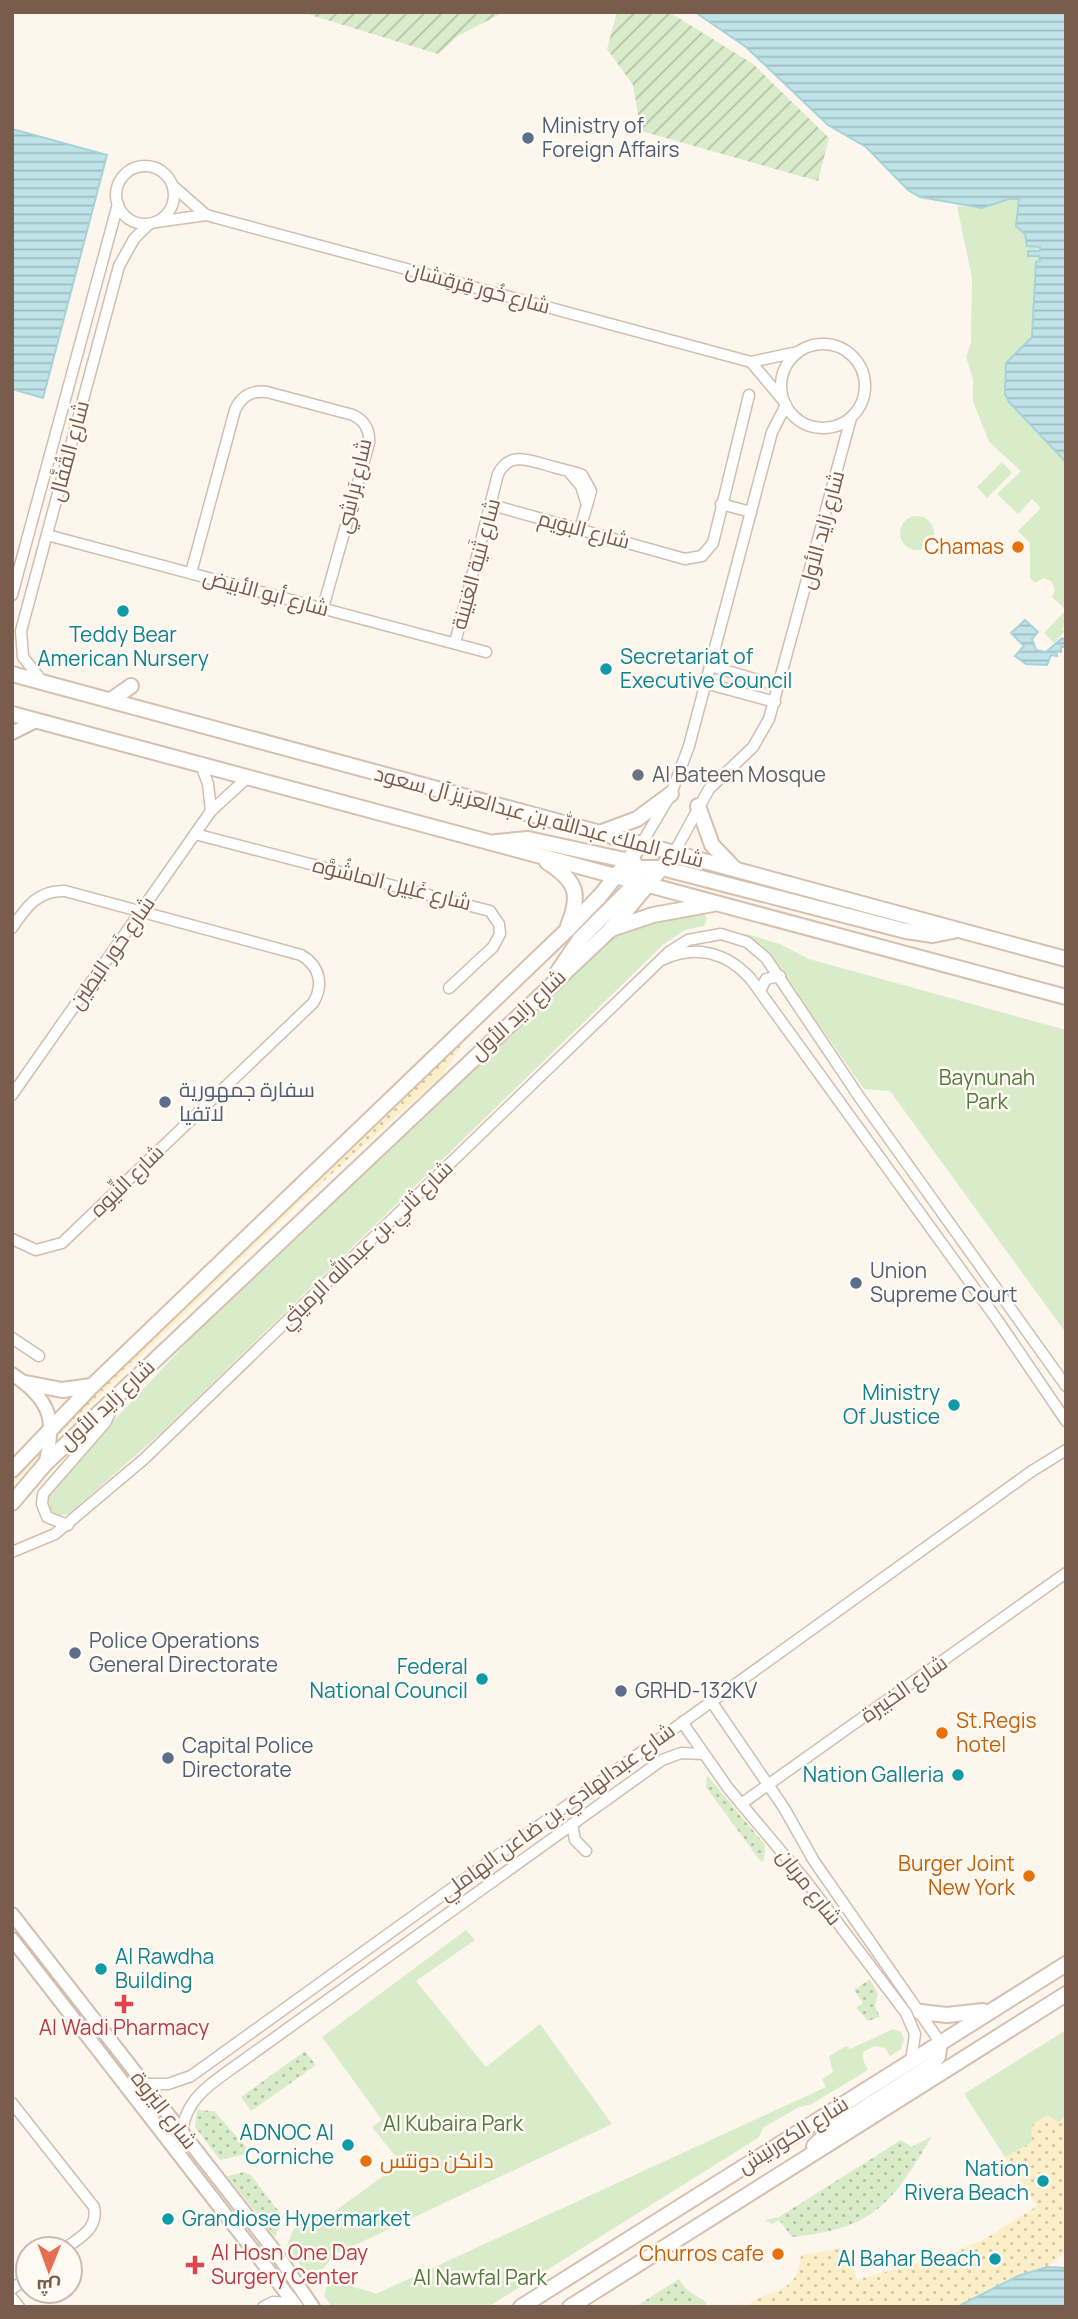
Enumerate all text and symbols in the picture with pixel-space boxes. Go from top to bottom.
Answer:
place label: Ministry of Foreign Affairs [542,111,679,163]
marker: Ministry of Foreign Affairs [520,130,536,146]
street label: شارع خُور قِرقِشان [403,254,554,321]
street label: شارع القُفَّال [41,397,96,505]
street label: شارع بَراشِي [329,436,379,536]
street label: شارع زايد الأول [792,467,851,592]
street label: شارع ثَنية الغبَينة [444,495,507,633]
street label: شارع البوَيم [535,503,633,556]
place label: Chamas [924,532,1004,560]
marker: Chamas [1010,539,1026,555]
street label: شارع أبو الأبيَض [200,562,332,623]
marker: Teddy Bear American Nursery [115,603,131,619]
place label: Teddy Bear American Nursery [37,620,209,672]
place label: Secretariat of Executive Council [620,642,792,694]
marker: Secretariat of Executive Council [598,661,614,677]
street label: شارع الملك عبدالله بن عبدالعزيز آل سعود [371,758,707,875]
place label: Al Bateen Mosque [652,760,826,788]
marker: Al Bateen Mosque [630,767,646,783]
street label: شارع غَلِيل الماشُوَّه [310,850,474,917]
street label: شارع خَور البَطِين [62,890,161,1015]
street label: شارع زايد الأول [463,963,572,1067]
park label: Baynunah Park [939,1063,1035,1115]
place label: سفارة جمهورية لاتفيا [179,1075,315,1127]
marker: سفارة جمهورية لاتفيا [157,1094,173,1110]
street label: شارع النِّيوه [83,1138,170,1223]
street label: شارع ثاني بن عبدالله الرميثي [272,1154,461,1337]
place label: Union Supreme Court [870,1256,1017,1308]
marker: Union Supreme Court [848,1275,864,1291]
street label: شارع زايد الأول [52,1353,161,1457]
place label: Ministry Of Justice [843,1378,940,1430]
marker: Ministry Of Justice [946,1397,962,1413]
place label: Police Operations General Directorate [89,1626,278,1678]
marker: Police Operations General Directorate [67,1645,83,1661]
street label: شارع الخبيرة [854,1648,953,1729]
place label: Federal National Council [310,1652,468,1704]
marker: Federal National Council [474,1671,490,1687]
place label: GRHD-132KV [635,1676,758,1704]
marker: GRHD-132KV [613,1683,629,1699]
place label: St.Regis hotel [956,1706,1037,1758]
street label: شارع عبدالهادي بن ضاعن الهاملي [433,1716,682,1909]
marker: St.Regis hotel [934,1725,950,1741]
place label: Capital Police Directorate [182,1731,314,1783]
marker: Capital Police Directorate [160,1750,176,1766]
place label: Nation Galleria [803,1760,944,1788]
marker: Nation Galleria [950,1767,966,1783]
street label: شارع مربان [770,1842,849,1931]
place label: Burger Joint New York [898,1849,1016,1901]
marker: Burger Joint New York [1021,1868,1037,1884]
place label: Al Rawdha Building [115,1942,214,1994]
marker: Al Rawdha Building [93,1961,109,1977]
marker: Al Wadi Pharmacy [116,1996,132,2012]
place label: Al Wadi Pharmacy [39,2013,209,2041]
street label: شارع اليَزوة [124,2064,204,2155]
street label: شارع الكورنيش [732,2089,854,2180]
park label: Al Kubaira Park [383,2109,524,2137]
place label: ADNOC Al Corniche [240,2118,334,2170]
marker: ADNOC Al Corniche [340,2137,356,2153]
place label: دانكن دونتس [380,2146,494,2174]
marker: دانكن دونتس [358,2153,374,2169]
place label: Nation Rivera Beach [905,2154,1029,2206]
marker: Nation Rivera Beach [1035,2173,1051,2189]
place label: Grandiose Hypermarket [182,2204,411,2232]
marker: Grandiose Hypermarket [160,2211,176,2227]
north arrow [14,2235,84,2305]
place label: Al Hosn One Day Surgery Center [211,2238,368,2290]
place label: Churros cafe [639,2239,764,2267]
place label: Al Bahar Beach [837,2244,981,2272]
marker: Churros cafe [770,2246,786,2262]
marker: Al Bahar Beach [987,2251,1003,2267]
marker: Al Hosn One Day Surgery Center [185,2255,205,2275]
park label: Al Nawfal Park [413,2263,548,2291]
text: ش [36,2274,61,2300]

